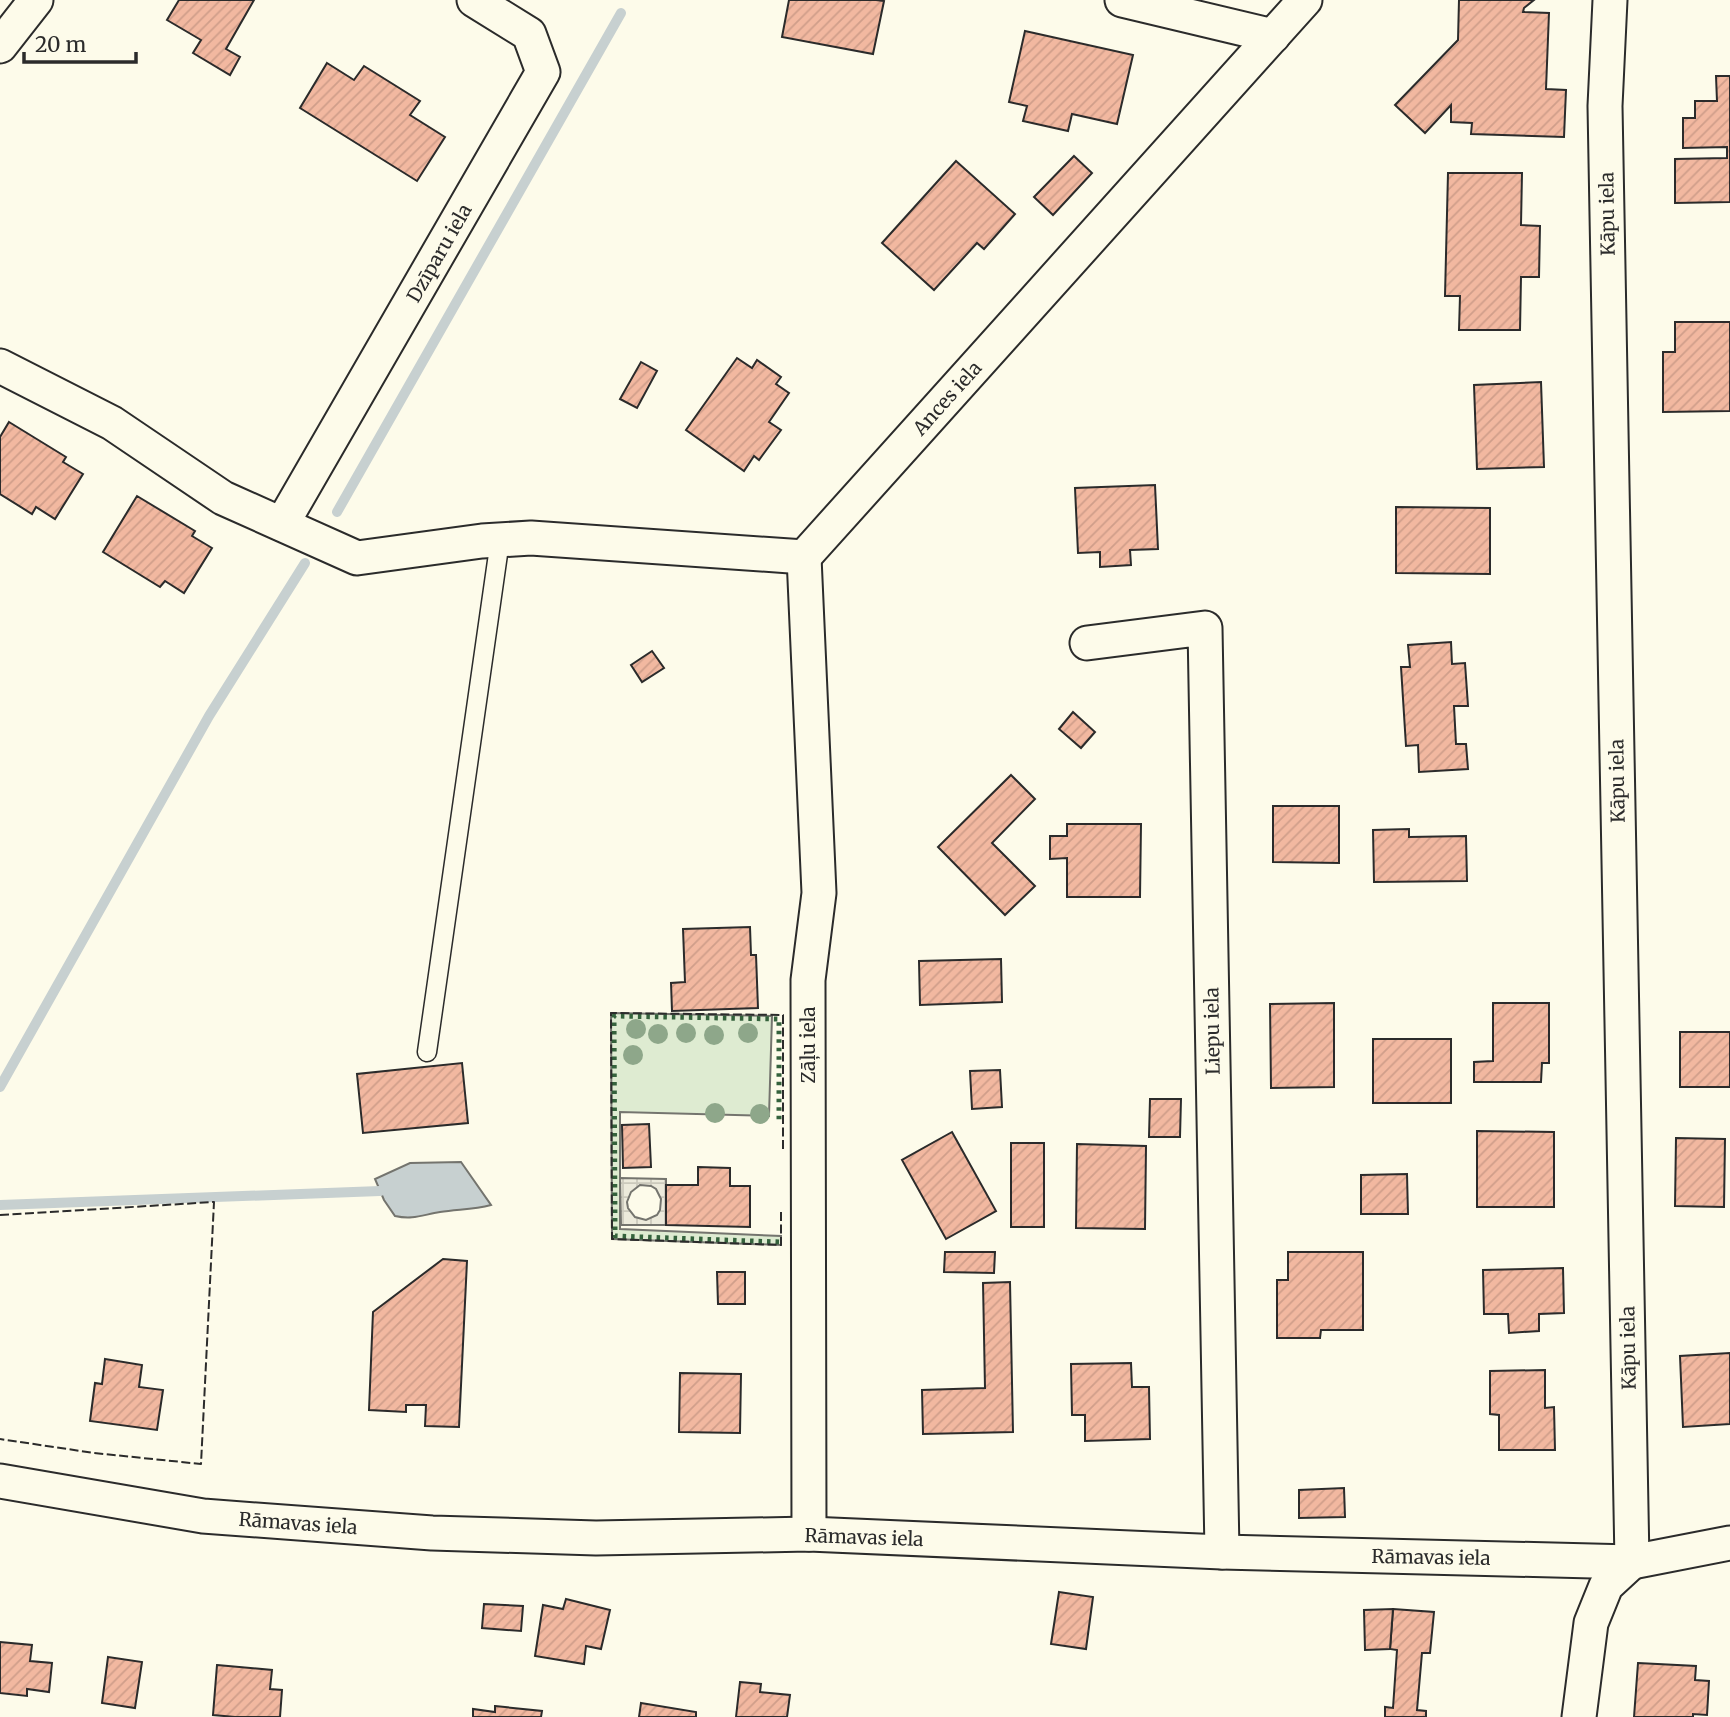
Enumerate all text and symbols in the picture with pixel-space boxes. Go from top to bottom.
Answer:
scale bar [24,21,136,65]
text: 20 m [35,31,87,58]
street label: Kāpu iela [1594,172,1620,256]
street label: Dzīparu iela [401,200,477,306]
street label: Ances iela [907,356,986,441]
street label: Kāpu iela [1604,739,1630,823]
street label: Liepu iela [1199,987,1225,1075]
street label: Zāļu iela [796,1006,821,1084]
street label: Kāpu iela [1615,1306,1641,1390]
street label: Rāmavas iela [238,1507,358,1539]
street label: Rāmavas iela [804,1523,924,1551]
street label: Rāmavas iela [1371,1544,1491,1570]

